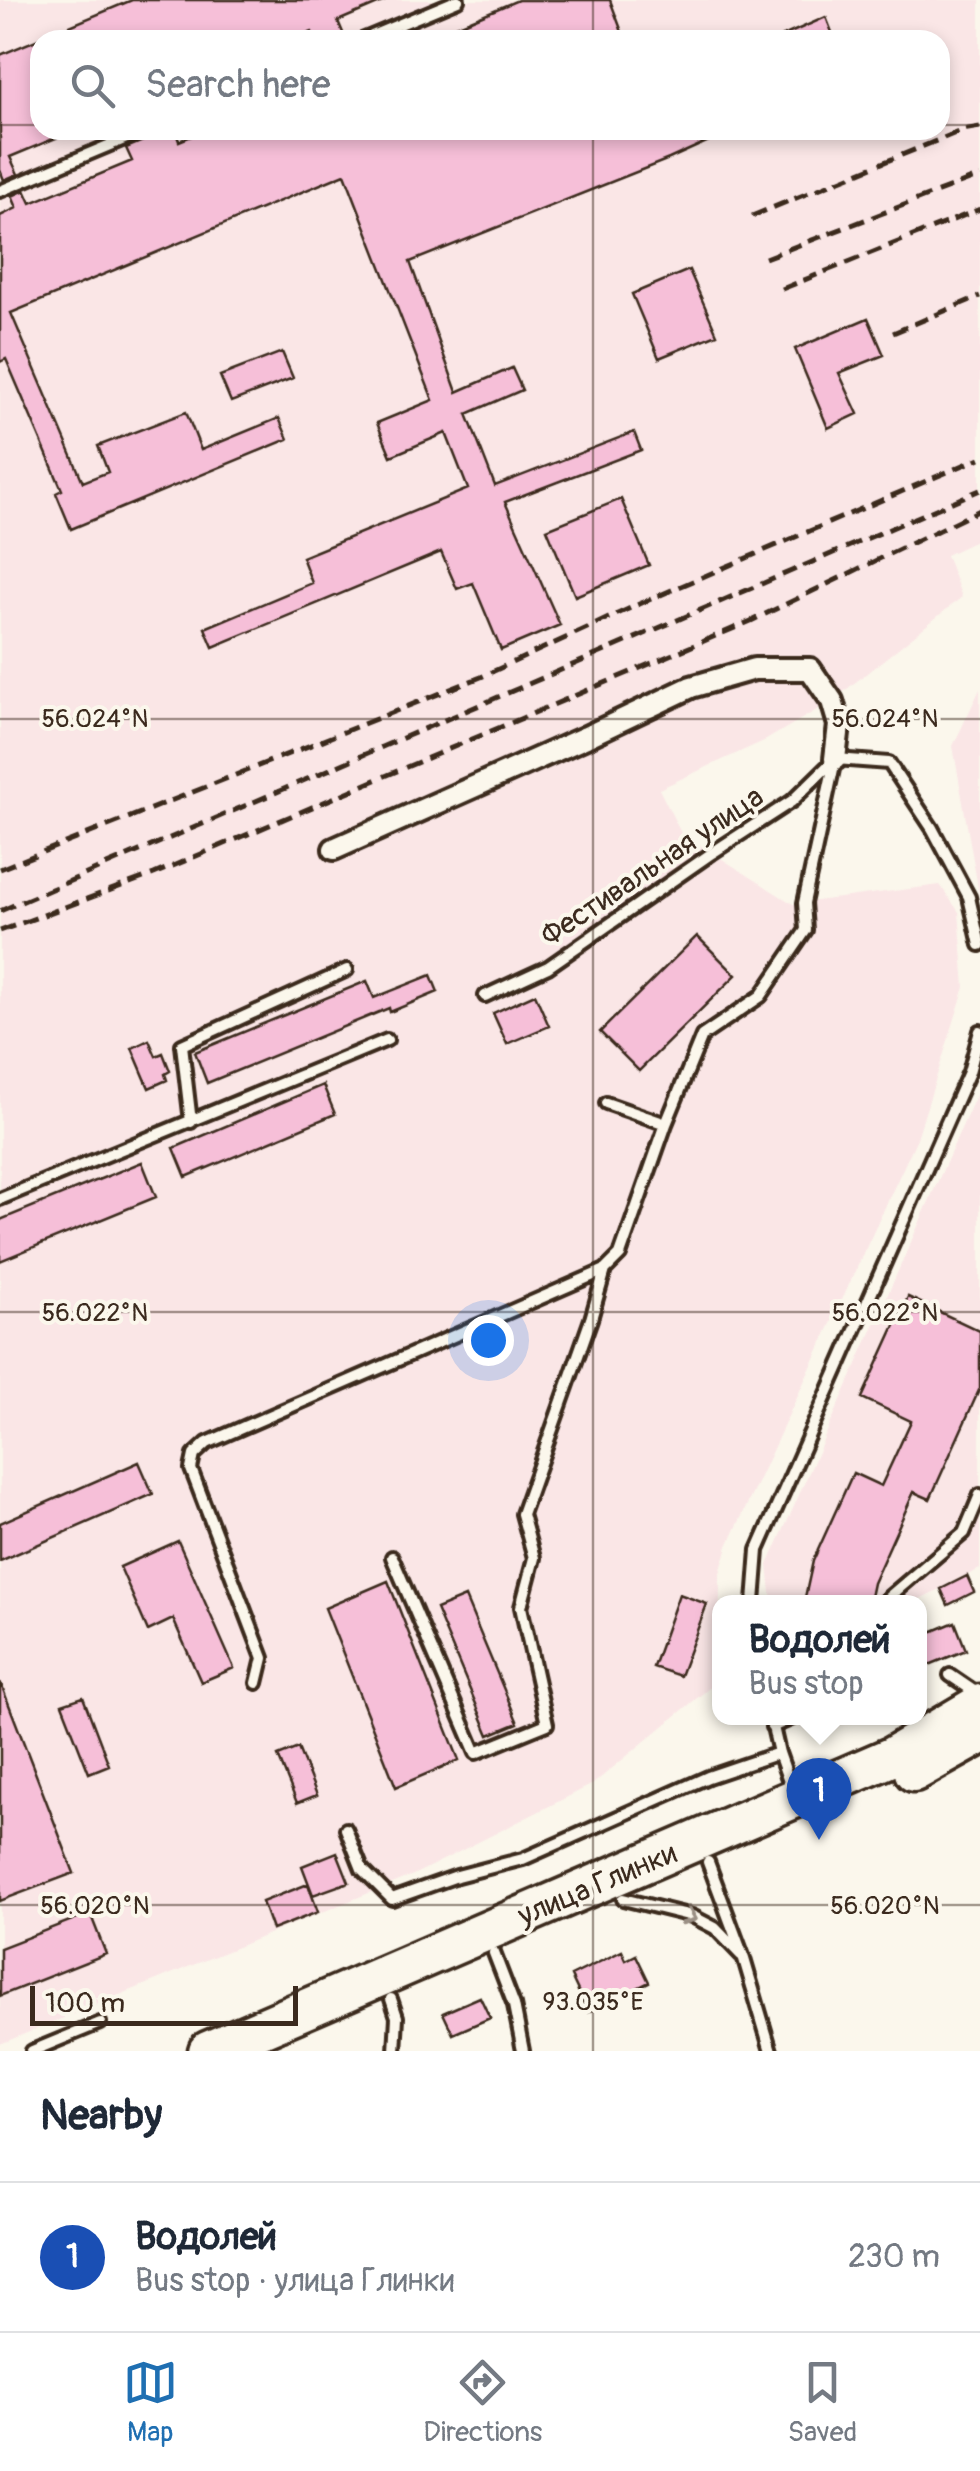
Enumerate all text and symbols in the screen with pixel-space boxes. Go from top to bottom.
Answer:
search box [30,30,950,140]
icon: search [65,58,120,113]
text: Search here [145,61,331,109]
text: 56.024°N [42,704,148,735]
text: 56.024°N [832,704,938,735]
street label: Фестивальная улица [534,778,771,955]
text: 56.022°N [42,1298,148,1329]
text: 56.022°N [832,1298,938,1329]
your location [463,1315,514,1366]
popup [712,1595,927,1725]
text: Водолей [748,1616,891,1664]
text: Bus stop [748,1664,864,1704]
pin: 1 [786,1758,852,1840]
street label: улица Глинки [511,1835,682,1935]
text: 56.020°N [40,1891,150,1922]
text: 56.020°N [830,1891,940,1922]
one-way arrow [681,1905,698,1925]
scale bar [30,1981,298,2026]
text: 100 m [45,1986,125,2021]
text: 93.035°E [543,1987,643,2018]
text: Nearby [40,2090,162,2142]
text: Водолей [135,2213,277,2261]
text: 1 [66,2237,79,2277]
text: 230 m [848,2237,940,2277]
text: Bus stop · улица Глинки [135,2261,454,2301]
tab: Map [123,2355,178,2450]
tab: Directions [423,2355,542,2450]
tab: Saved [788,2355,857,2450]

